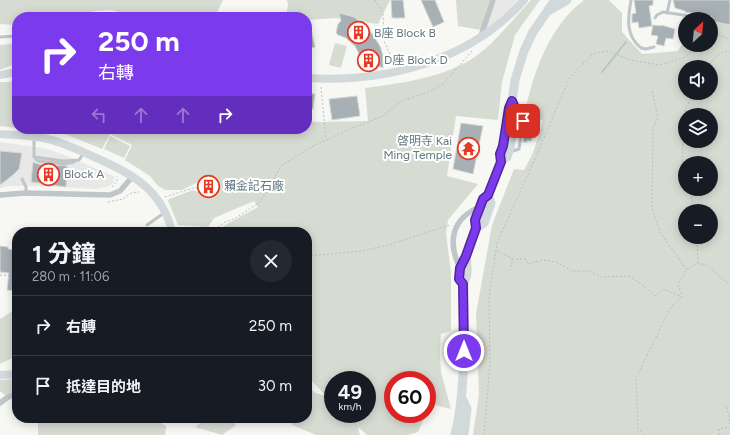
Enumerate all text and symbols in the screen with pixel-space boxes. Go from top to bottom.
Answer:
north arrow [678,12,718,52]
map controls [678,12,718,244]
building icon: B座 Block B [346,20,372,46]
text: 250 m [98,24,180,58]
place label: B座 Block B [374,26,436,40]
icon: right [32,28,84,80]
building icon: D座 Block D [355,47,381,73]
place label: D座 Block D [384,53,448,67]
button: sound [678,60,718,100]
text: 右轉 [98,62,134,84]
icon: left [88,104,110,126]
icon: ahead [130,104,152,126]
icon: ahead [172,104,194,126]
icon: right [214,104,236,126]
pin [506,104,540,138]
button: layers [678,108,718,148]
icon: arrive [512,110,534,132]
place label: 啓明寺 Kai Ming Temple [383,134,452,162]
temple icon: 啓明寺 Kai Ming Temple [455,135,481,161]
button: + [678,156,718,196]
building icon: Block A [36,161,62,187]
place label: Block A [64,167,104,181]
building icon: 賴金記石廠 [195,173,221,199]
place label: 賴金記石廠 [224,179,284,193]
button: − [678,204,718,244]
text: 1 分鐘 [32,239,96,268]
button: close [250,240,292,282]
text: 280 m · 11:06 [32,269,109,284]
icon: right [32,315,54,337]
text: 250 m [249,317,292,335]
text: 右轉 [66,318,96,336]
position arrow [443,330,485,372]
speed limit sign: 60 [384,371,436,423]
icon: arrive [32,375,54,397]
text: 30 m [258,377,292,395]
text: 抵達目的地 [66,378,141,396]
text: 49 [338,380,362,404]
text: km/h [339,400,361,413]

